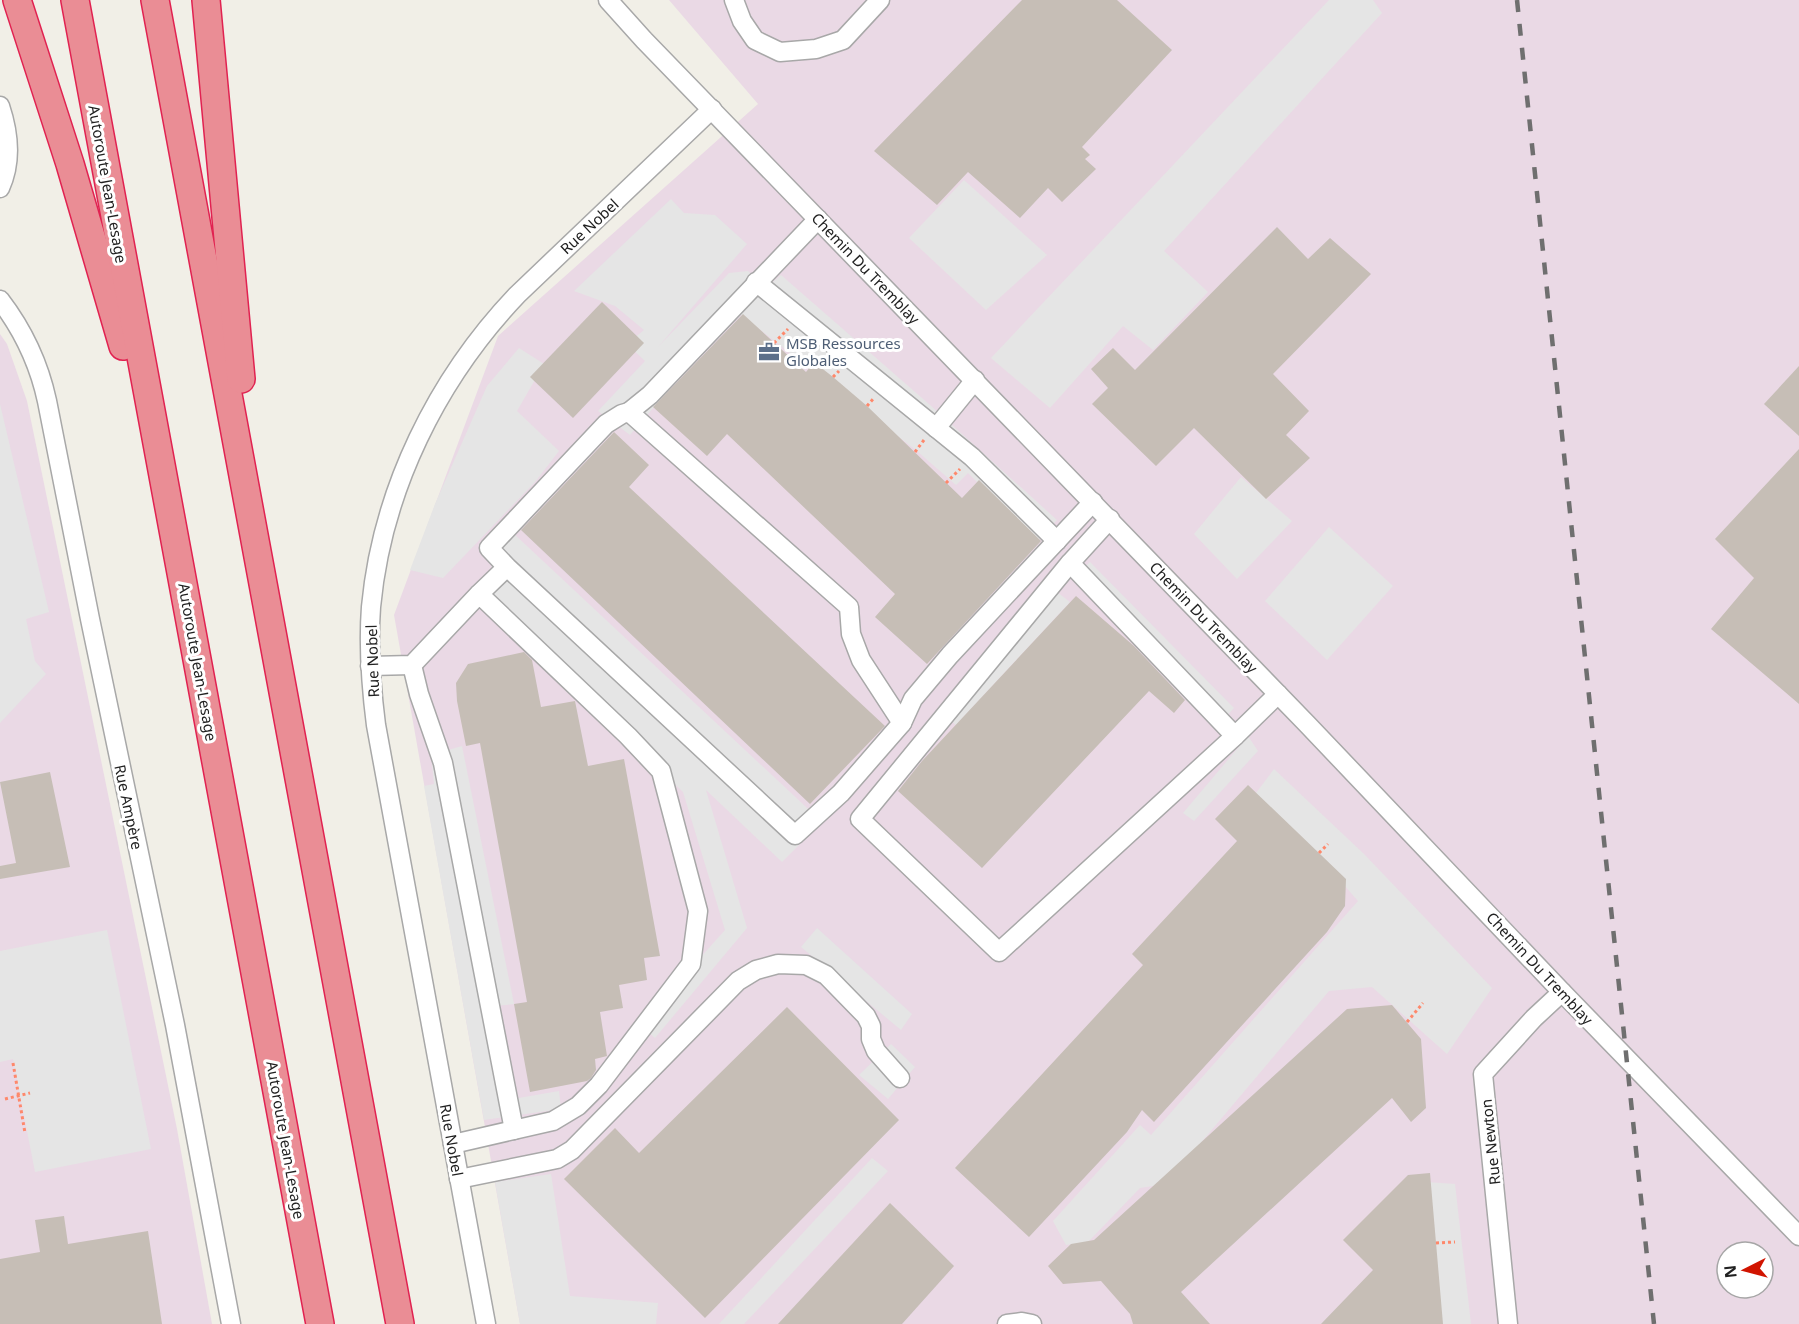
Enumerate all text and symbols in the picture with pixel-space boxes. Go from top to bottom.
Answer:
street label: Autoroute Jean-Lesage [84,103,132,265]
street label: Rue Nobel [555,194,623,258]
street label: Chemin Du Tremblay [808,208,925,328]
place label: MSB Ressources Globales [786,333,901,370]
office icon: MSB Ressources Globales [757,340,781,364]
street label: Chemin Du Tremblay [1146,557,1263,677]
street label: Autoroute Jean-Lesage [174,581,222,743]
street label: Rue Nobel [361,624,383,698]
street label: Rue Ampère [110,763,148,851]
street label: Chemin Du Tremblay [1482,907,1598,1029]
street label: Autoroute Jean-Lesage [262,1059,310,1221]
street label: Rue Newton [1476,1098,1504,1186]
street label: Rue Nobel [436,1102,468,1178]
north arrow [1715,1240,1775,1300]
text: N [1718,1264,1742,1279]

